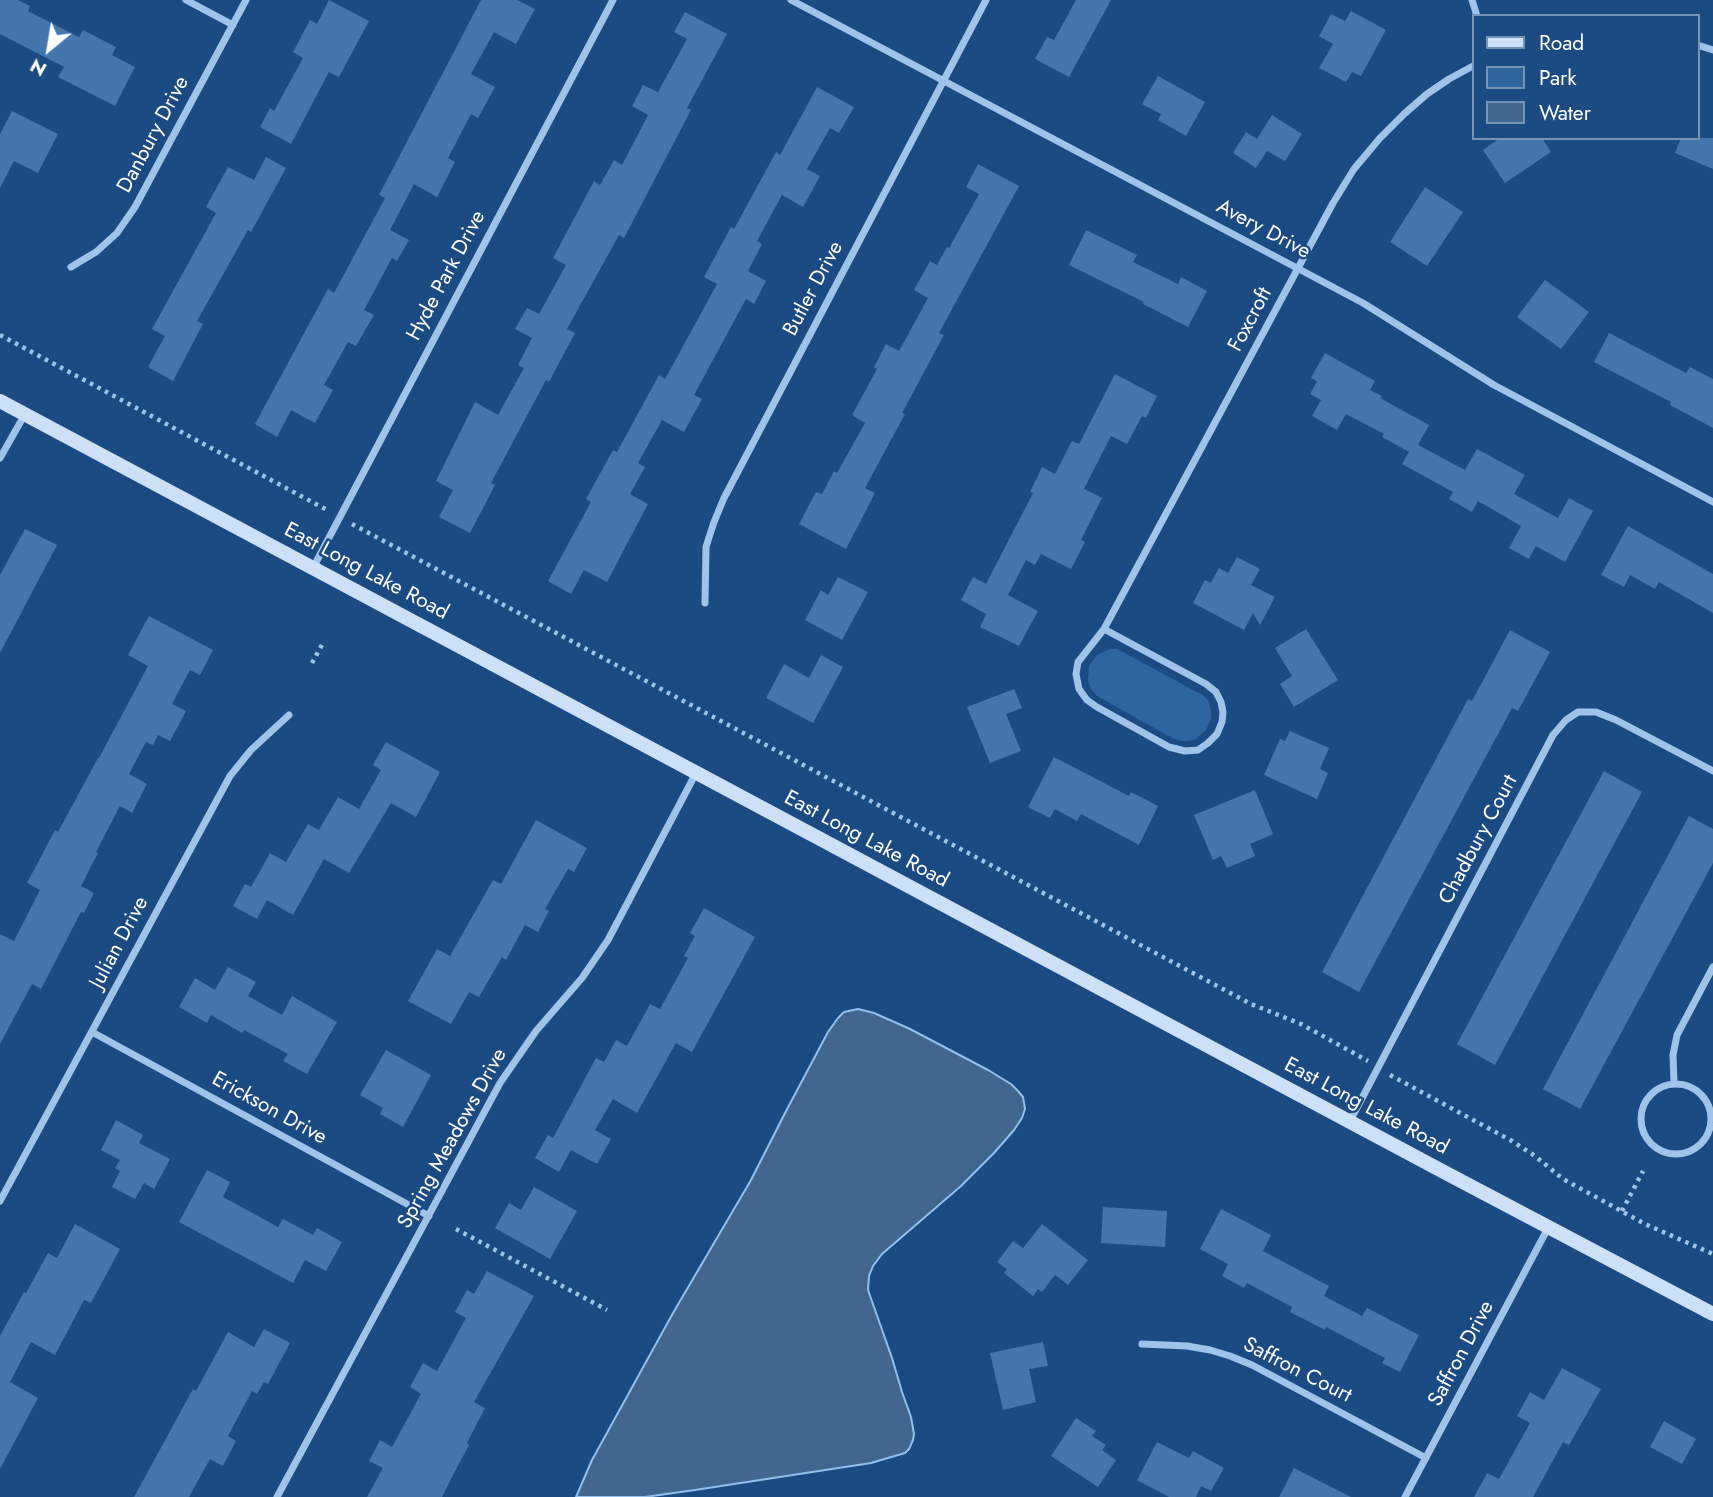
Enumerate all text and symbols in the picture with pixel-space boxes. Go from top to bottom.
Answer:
north arrow [14,14,84,84]
legend [1472,14,1699,140]
text: Road [1539,28,1584,58]
text: N [25,52,52,83]
text: Park [1539,63,1576,93]
street label: Danbury Drive [113,72,195,198]
text: Water [1539,98,1591,128]
street label: Avery Drive [1212,195,1314,265]
street label: Hyde Park Drive [402,207,492,345]
street label: Butler Drive [779,237,849,341]
street label: Foxcroft [1224,284,1278,356]
street label: East Long Lake Road [279,518,453,626]
street label: Chadbury Court [1434,771,1524,909]
street label: East Long Lake Road [779,786,953,894]
street label: Julian Drive [85,893,155,993]
street label: Spring Meadows Drive [393,1044,513,1234]
street label: East Long Lake Road [1279,1053,1453,1161]
street label: Erickson Drive [207,1067,331,1151]
street label: Saffron Drive [1424,1297,1500,1411]
street label: Saffron Court [1239,1333,1355,1409]

